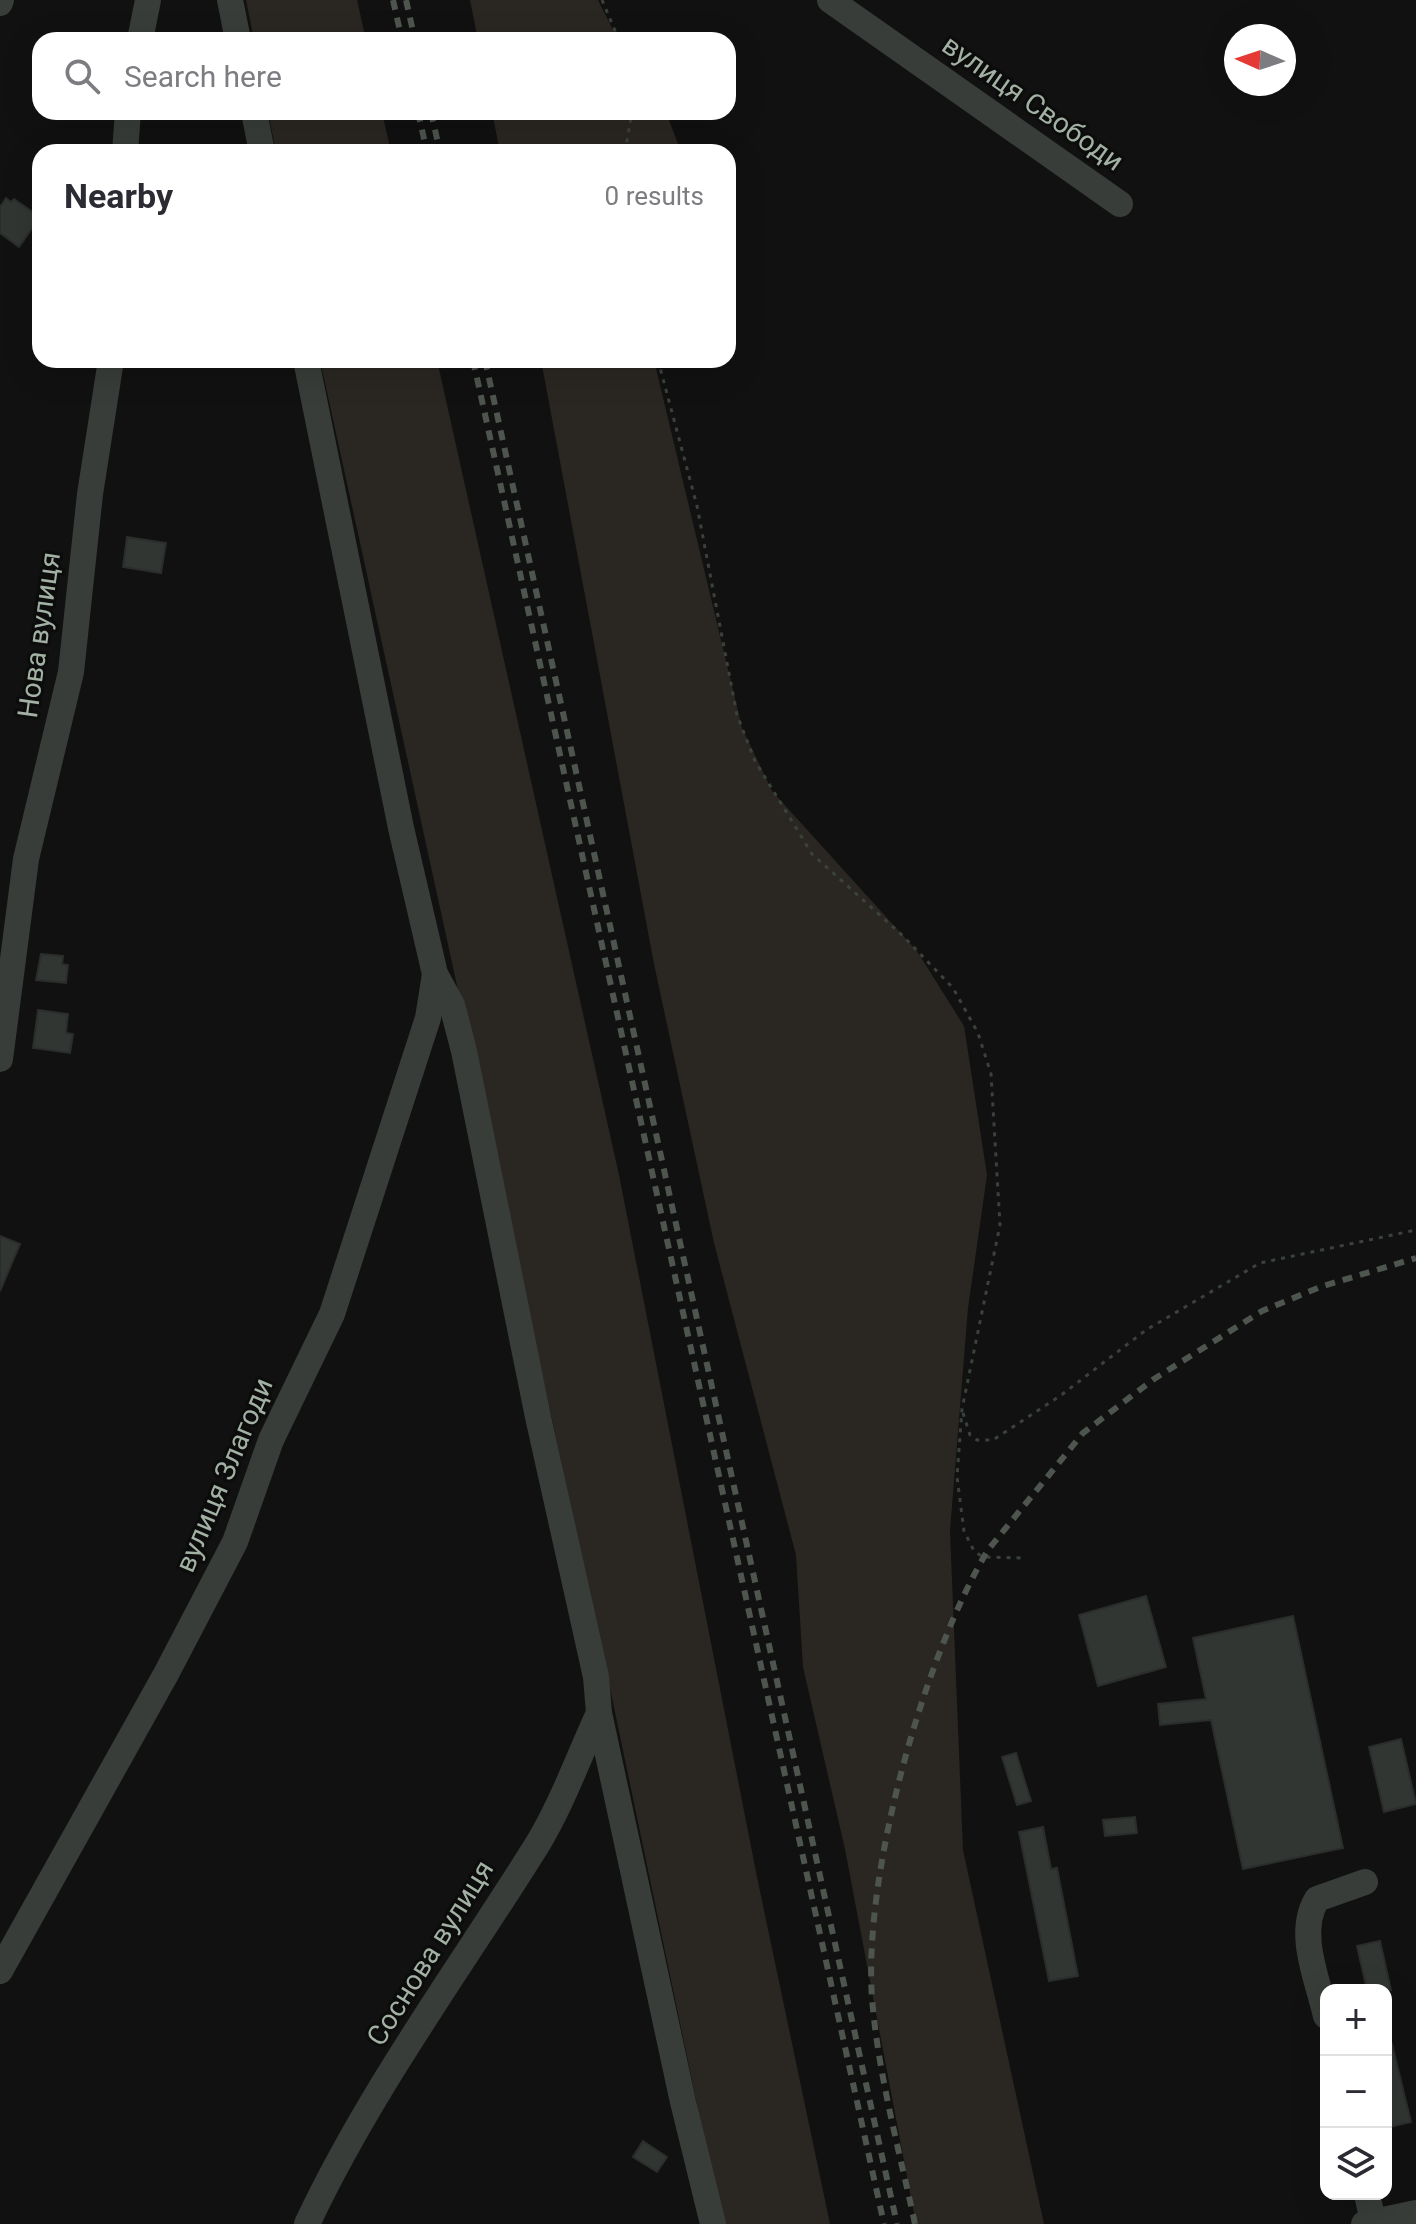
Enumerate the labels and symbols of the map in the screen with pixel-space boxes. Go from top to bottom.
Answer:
north arrow [1224,24,1296,96]
street label: вулиця Свободи [936,28,1130,178]
street label: Нова вулиця [11,550,67,720]
street label: вулиця Злагоди [168,1373,280,1577]
street label: Соснова вулиця [360,1854,500,2052]

